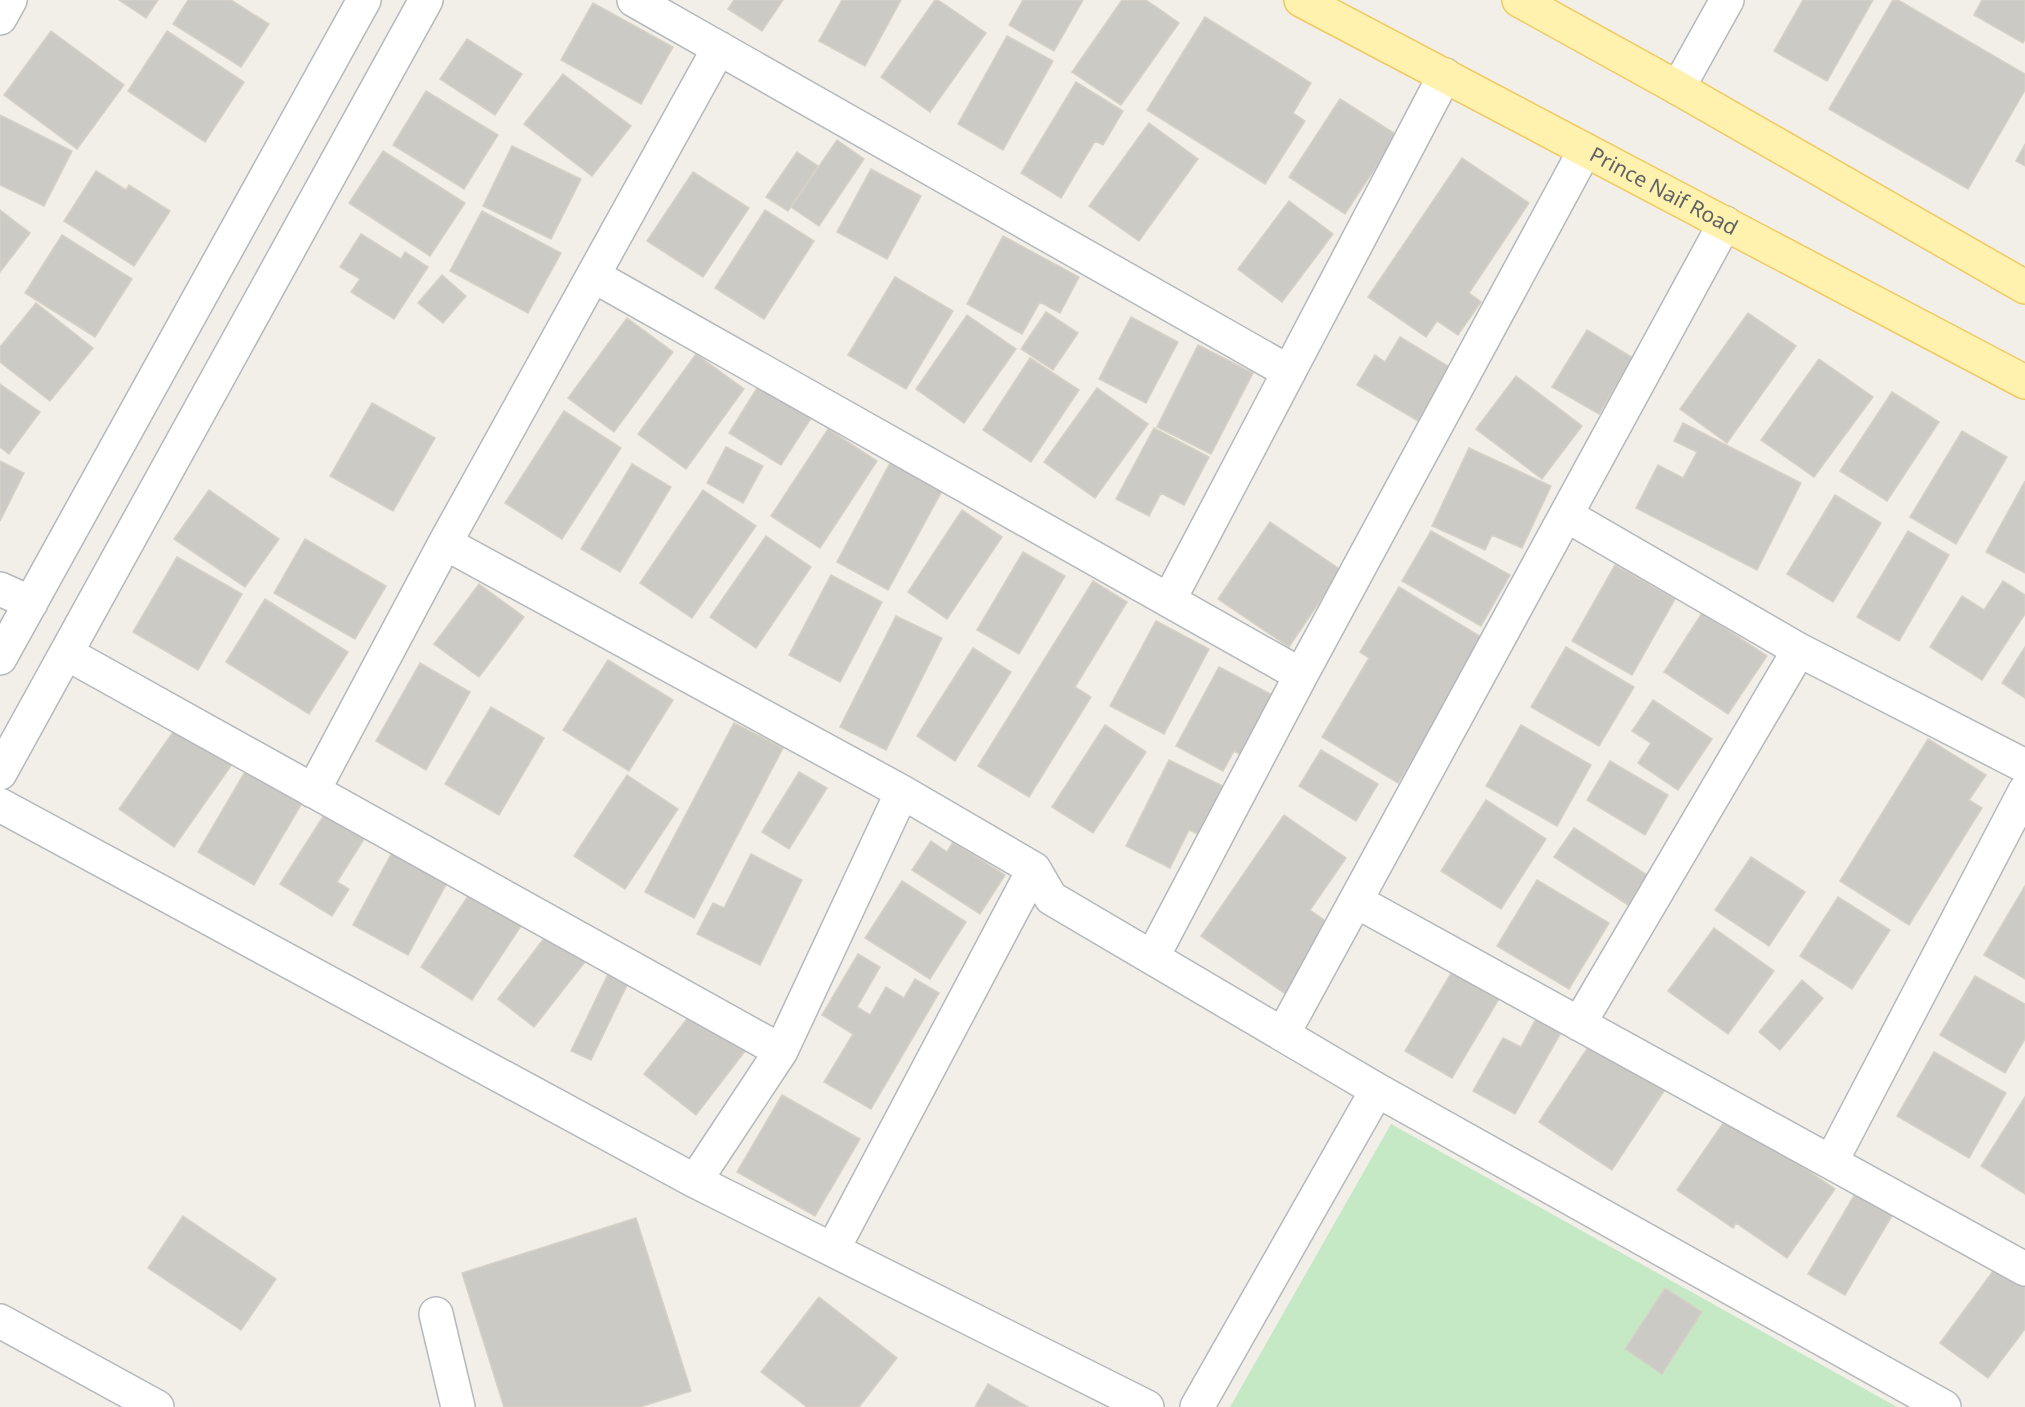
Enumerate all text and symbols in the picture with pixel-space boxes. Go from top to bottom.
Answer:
street label: Prince Naif Road [1585,140,1743,241]

